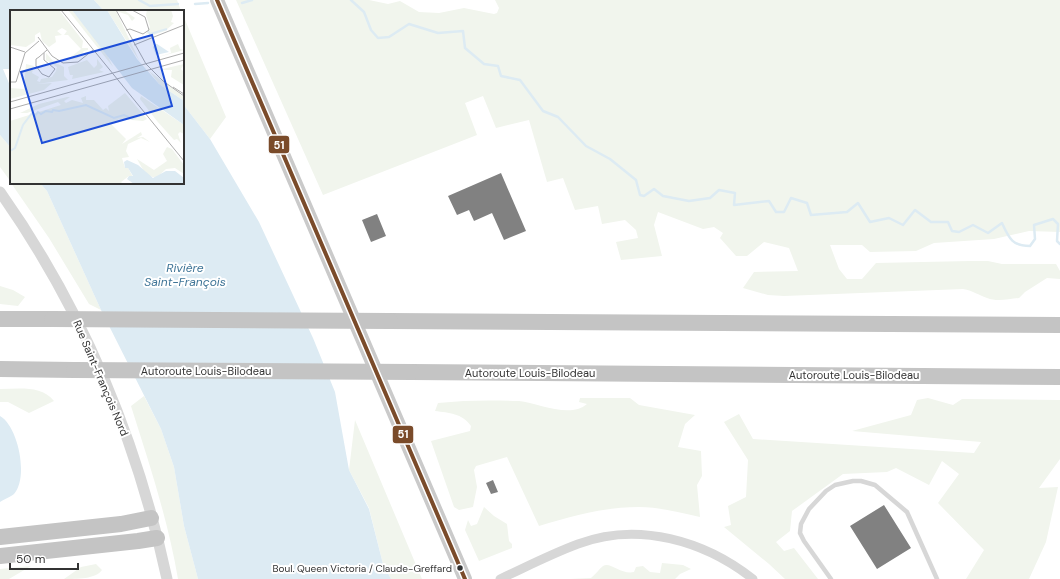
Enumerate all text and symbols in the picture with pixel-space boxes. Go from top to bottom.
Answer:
inset map [10,10,184,184]
line badge: 51 [268,135,290,154]
text: 51 [274,138,284,152]
water label: Rivière Saint-François [144,260,226,290]
street label: Rue Saint-François Nord [70,318,132,438]
street label: Autoroute Louis-Bilodeau [141,364,271,378]
street label: Autoroute Louis-Bilodeau [465,366,595,380]
street label: Autoroute Louis-Bilodeau [789,368,919,382]
line badge: 51 [392,425,414,444]
text: 51 [398,427,408,441]
scale bar [10,545,78,571]
text: 50 m [16,551,45,567]
place label: Boul. Queen Victoria / Claude-Greffard [273,562,452,575]
marker: Boul. Queen Victoria / Claude-Greffard [455,563,465,573]

